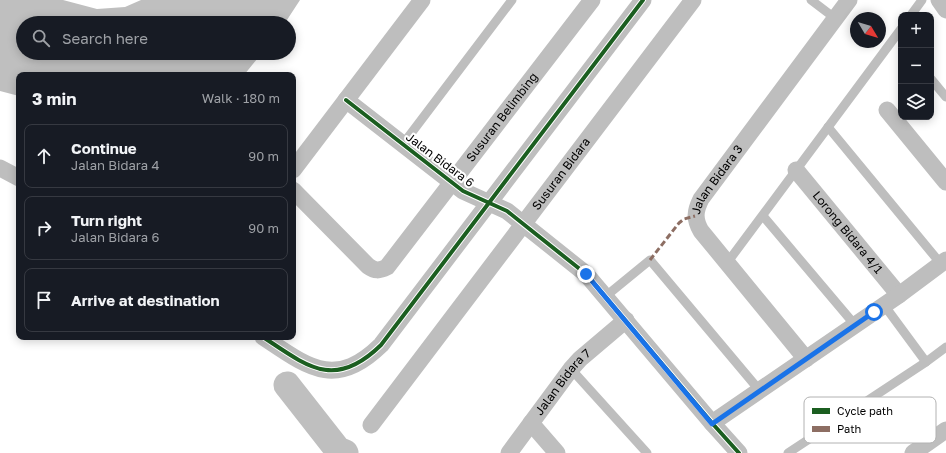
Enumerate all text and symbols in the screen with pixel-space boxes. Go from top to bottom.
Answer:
north arrow [850,12,886,48]
map controls [898,12,934,120]
button: + [898,12,934,48]
search box [16,16,296,60]
icon: search [30,27,52,49]
text: Search here [62,29,148,47]
button: − [898,48,934,84]
street label: Susuran Belimbing [463,69,541,164]
button: layers [898,84,934,120]
text: 3 min [32,88,76,109]
text: Walk · 180 m [202,90,280,106]
street label: Jalan Bidara 6 [403,129,477,190]
street label: Susuran Bidara [529,134,593,213]
text: Continue [71,139,137,157]
street label: Jalan Bidara 3 [688,142,746,215]
icon: ahead [33,145,55,167]
text: 90 m [248,148,279,164]
text: Jalan Bidara 4 [71,157,159,173]
street label: Lorong Bidara 4/1 [810,188,886,277]
text: Turn right [71,211,142,229]
icon: right [33,217,55,239]
text: 90 m [248,220,279,236]
text: Jalan Bidara 6 [71,229,159,245]
route end [577,265,595,283]
icon: arrive [33,289,55,311]
text: Arrive at destination [71,291,220,309]
route start [865,303,883,321]
street label: Jalan Bidara 7 [531,345,593,418]
legend [804,397,936,443]
text: Cycle path [837,404,893,417]
text: Path [837,422,861,435]

